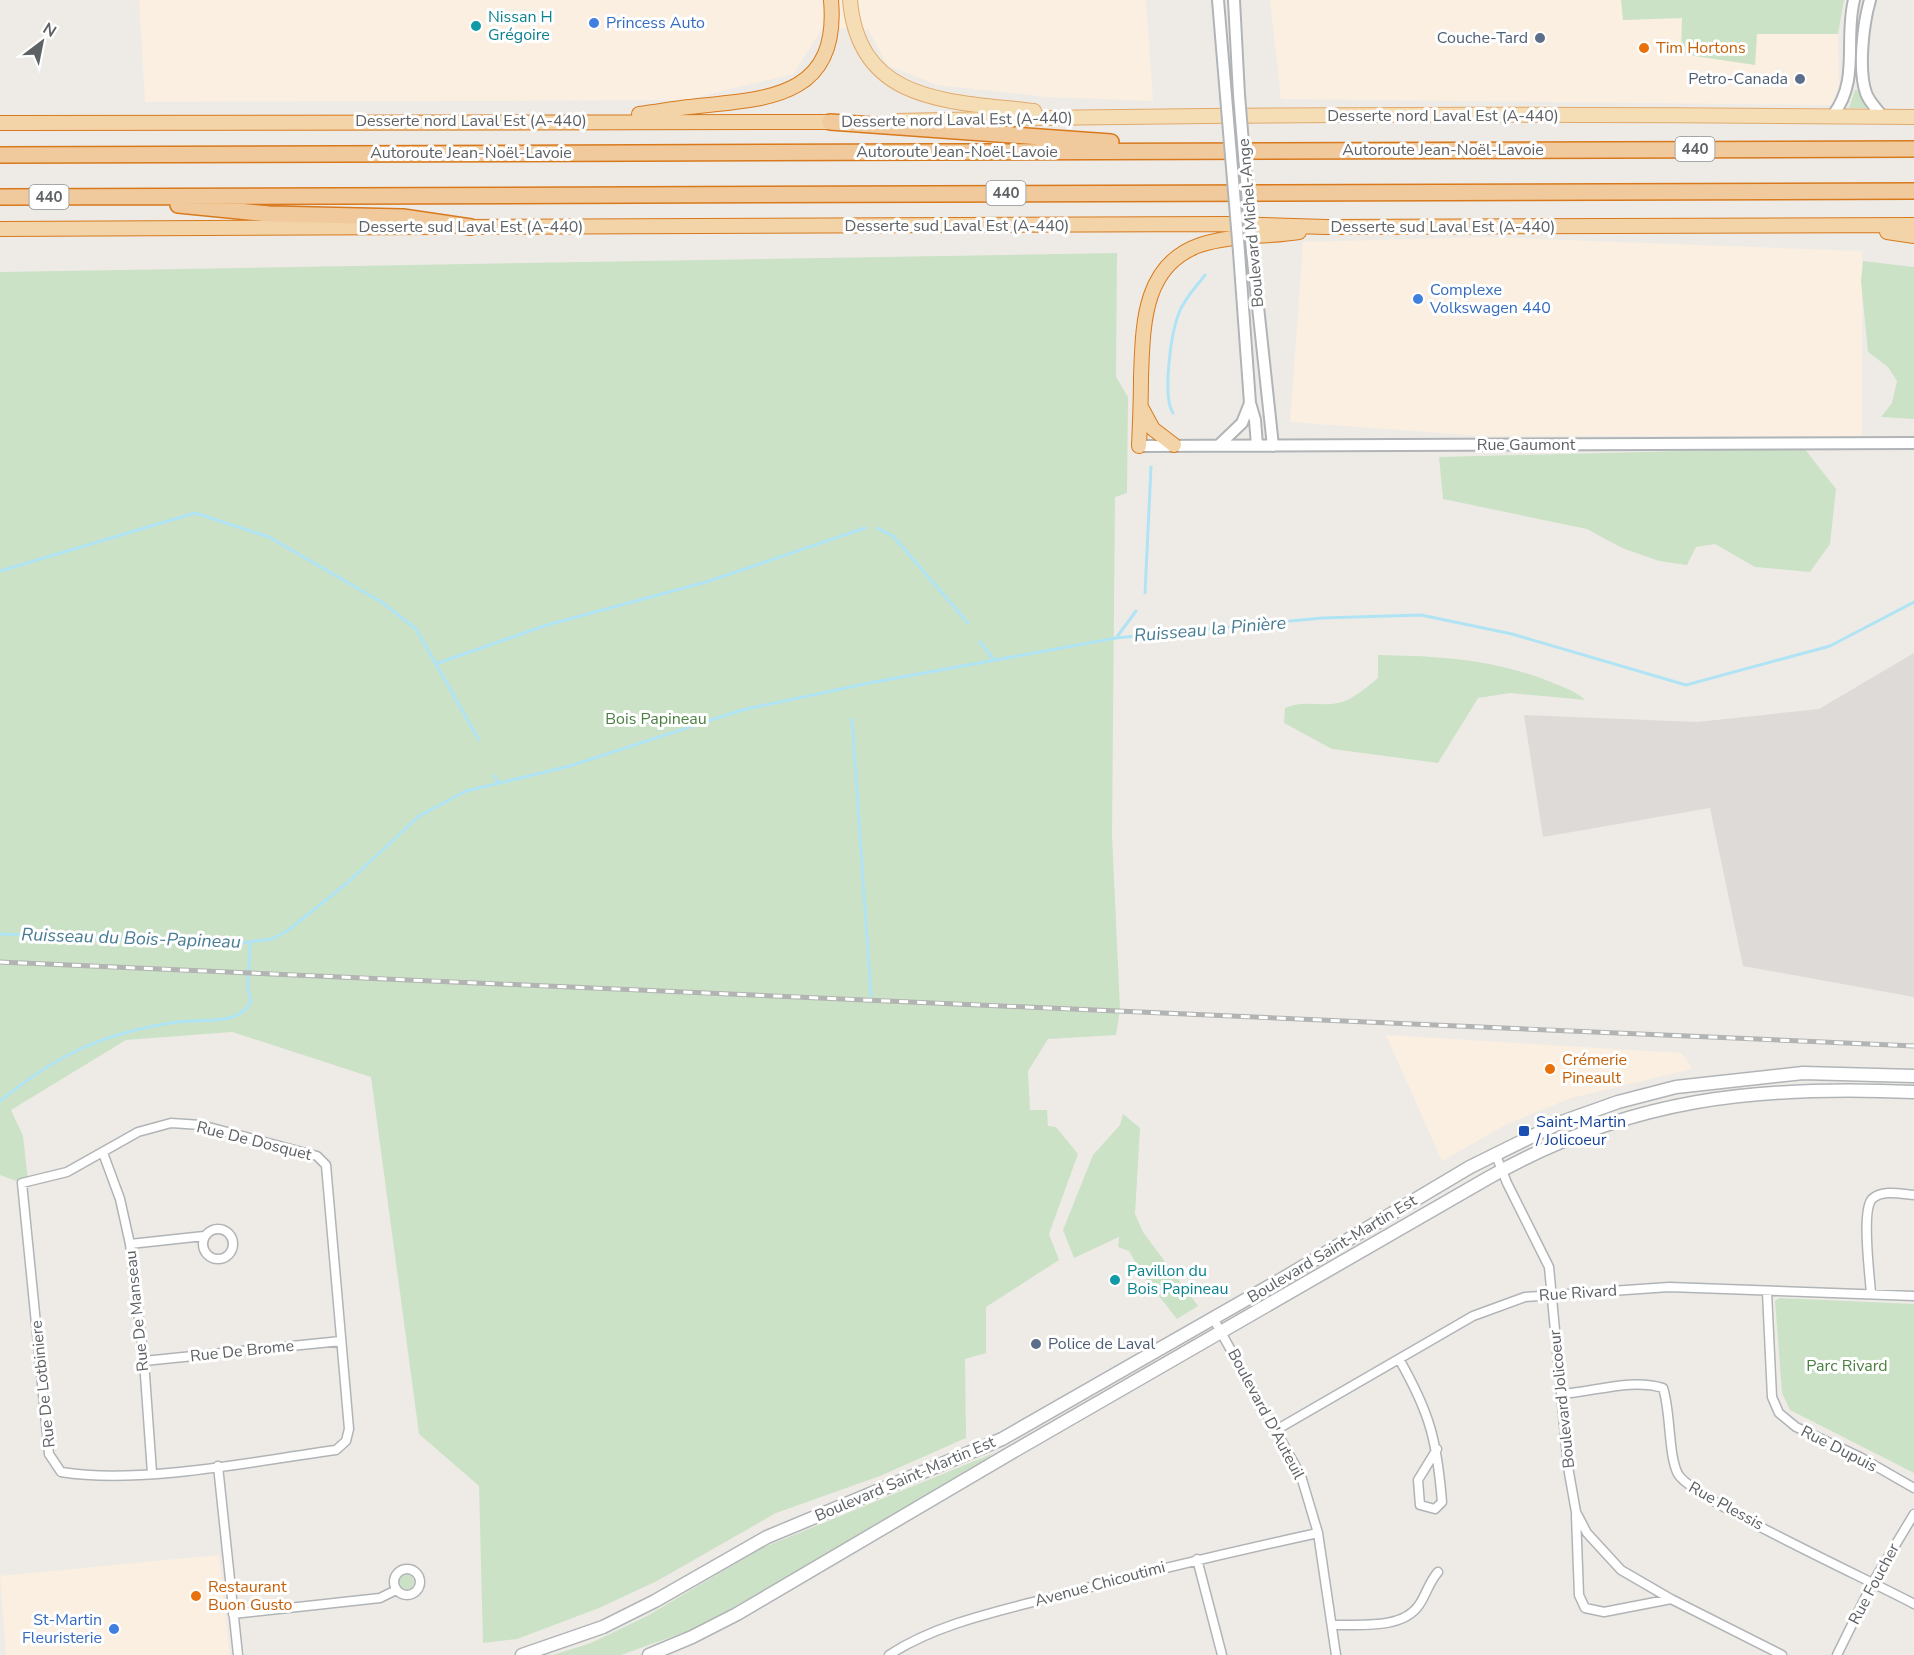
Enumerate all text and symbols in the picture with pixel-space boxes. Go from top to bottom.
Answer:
place label: Nissan H Grégoire [488,6,553,46]
north arrow [12,12,72,72]
place label: Princess Auto [606,12,705,34]
marker: Princess Auto [587,16,601,30]
text: N [39,18,60,43]
marker: Nissan H Grégoire [469,19,483,33]
place label: Couche-Tard [1437,27,1528,49]
marker: Couche-Tard [1533,31,1547,45]
place label: Tim Hortons [1656,37,1746,59]
marker: Tim Hortons [1637,41,1651,55]
place label: Petro-Canada [1688,68,1788,90]
marker: Petro-Canada [1793,72,1807,86]
street label: Desserte nord Laval Est (A-440) [1327,105,1559,127]
street label: Desserte nord Laval Est (A-440) [841,107,1073,133]
street label: Desserte nord Laval Est (A-440) [355,110,587,132]
road number: 440 [1676,137,1714,161]
street label: Boulevard Michel-Ange [1233,138,1269,308]
street label: Autoroute Jean-Noël-Lavoie [1342,139,1544,161]
street label: Autoroute Jean-Noël-Lavoie [856,141,1058,163]
street label: Autoroute Jean-Noël-Lavoie [370,142,572,164]
road number: 440 [986,181,1026,205]
road number: 440 [29,185,68,209]
street label: Desserte sud Laval Est (A-440) [845,215,1069,237]
street label: Desserte sud Laval Est (A-440) [359,216,583,238]
street label: Desserte sud Laval Est (A-440) [1331,216,1555,238]
place label: Complexe Volkswagen 440 [1429,279,1551,319]
marker: Complexe Volkswagen 440 [1411,292,1425,306]
street label: Rue Gaumont [1477,434,1576,456]
water label: Ruisseau la Pinière [1133,610,1287,648]
park label: Bois Papineau [605,708,707,730]
water label: Ruisseau du Bois-Papineau [21,922,241,954]
place label: Crémerie Pineault [1562,1049,1627,1089]
marker: Crémerie Pineault [1543,1062,1557,1076]
place label: Saint-Martin / Jolicoeur [1535,1111,1626,1151]
street label: Rue De Dosquet [194,1116,314,1166]
marker: Saint-Martin / Jolicoeur [1517,1124,1531,1138]
street label: Boulevard Saint-Martin Est [1243,1189,1421,1308]
street label: Rue De Manseau [120,1249,154,1373]
place label: Pavillon du Bois Papineau [1127,1260,1229,1300]
marker: Pavillon du Bois Papineau [1108,1273,1122,1287]
street label: Rue Rivard [1538,1279,1618,1307]
street label: Rue De Lotbiniere [25,1319,61,1449]
street label: Boulevard Jolicoeur [1544,1328,1580,1469]
place label: Police de Laval [1048,1333,1156,1355]
street label: Rue De Brome [189,1335,295,1367]
marker: Police de Laval [1029,1337,1043,1351]
street label: Boulevard D'Auteuil [1222,1345,1310,1483]
park label: Parc Rivard [1806,1355,1888,1377]
street label: Rue Dupuis [1797,1420,1881,1478]
street label: Boulevard Saint-Martin Est [811,1431,999,1527]
street label: Rue Plessis [1685,1476,1767,1536]
street label: Rue Foucher [1843,1539,1905,1629]
street label: Avenue Chicoutimi [1032,1556,1168,1612]
place label: Restaurant Buon Gusto [208,1576,293,1616]
marker: Restaurant Buon Gusto [189,1589,203,1603]
place label: St-Martin Fleuristerie [22,1609,102,1649]
marker: St-Martin Fleuristerie [107,1622,121,1636]

